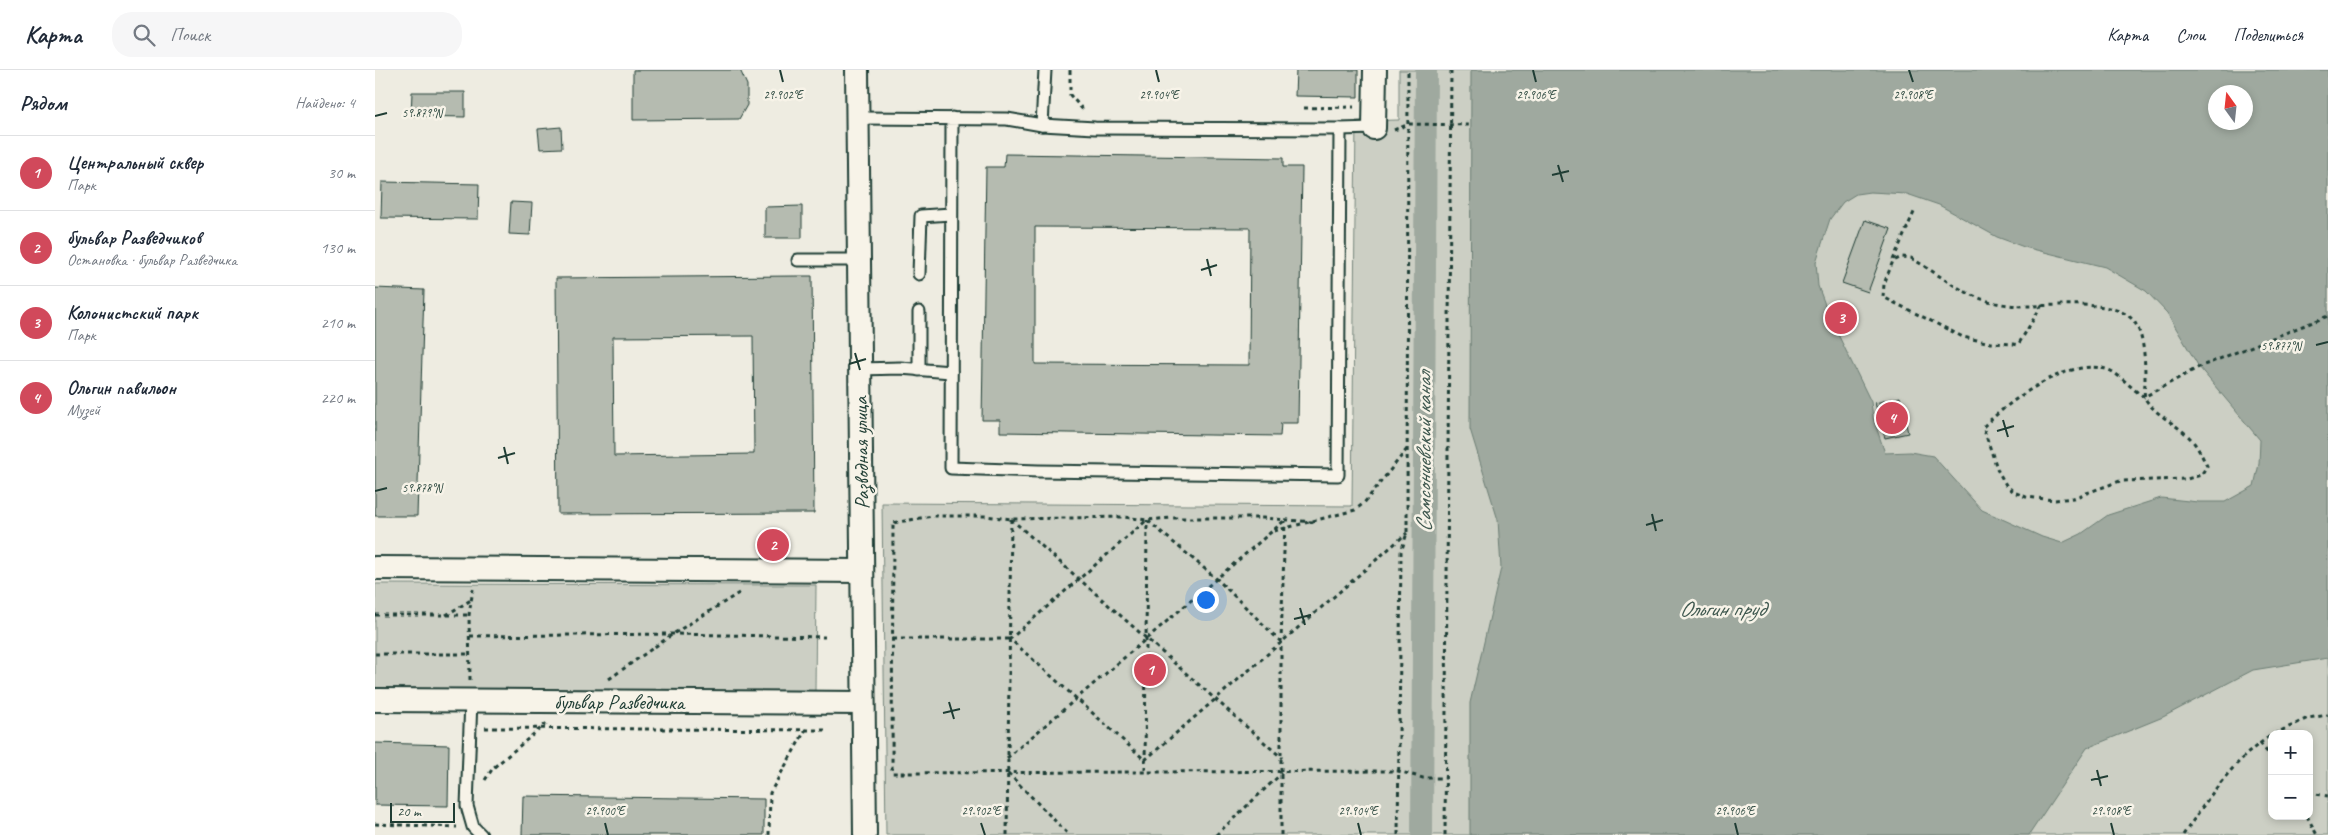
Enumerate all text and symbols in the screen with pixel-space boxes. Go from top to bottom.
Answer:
search box [112,12,462,57]
text: Карта [25,20,82,50]
icon: search [130,21,158,49]
text: Поиск [170,23,210,47]
text: Карта [2107,24,2148,46]
text: Слои [2176,24,2205,46]
text: Поделиться [2233,24,2303,46]
north arrow [2208,85,2253,130]
text: 29.902°E [763,87,804,103]
text: 29.904°E [1139,87,1180,103]
text: 29.906°E [1516,87,1557,103]
text: 29.908°E [1893,87,1934,103]
text: Рядом [20,90,67,116]
text: Найдено: 4 [295,93,355,113]
text: 59.879°N [402,105,444,121]
text: Центральный сквер [67,151,203,175]
text: 1 [32,163,40,183]
text: 30 m [328,163,355,183]
text: Парк [67,175,96,195]
text: бульвар Разведчиков [67,226,201,250]
text: 2 [32,238,40,258]
text: 130 m [321,238,355,258]
text: Остановка · бульвар Разведчика [67,250,237,270]
pin: 3 [1825,299,1857,337]
text: Колонистский парк [67,301,198,325]
text: 3 [32,313,40,333]
text: 210 m [321,313,355,333]
text: Парк [67,325,96,345]
text: 59.877°N [2261,338,2303,354]
water label: Самсониевский канал [1410,368,1438,532]
text: Ольгин павильон [67,376,176,400]
text: 4 [32,388,40,408]
text: 220 m [321,388,355,408]
street label: Разводная улица [847,395,876,509]
pin: 4 [1876,399,1908,437]
text: Музей [67,400,100,420]
text: 59.878°N [402,480,444,496]
pin: 2 [757,526,789,564]
your location [1193,587,1219,613]
water label: Ольгин пруд [1679,595,1770,623]
pin: 1 [1134,651,1166,689]
street label: бульвар Разведчика [554,689,686,715]
map controls [2268,730,2313,820]
button: + [2268,730,2313,775]
button: − [2268,775,2313,820]
scale bar [390,800,455,823]
text: 20 m [397,803,421,820]
text: 29.900°E [585,803,626,819]
text: 29.902°E [961,803,1002,819]
text: 29.904°E [1338,803,1379,819]
text: 29.906°E [1715,803,1756,819]
text: 29.908°E [2091,803,2132,819]

